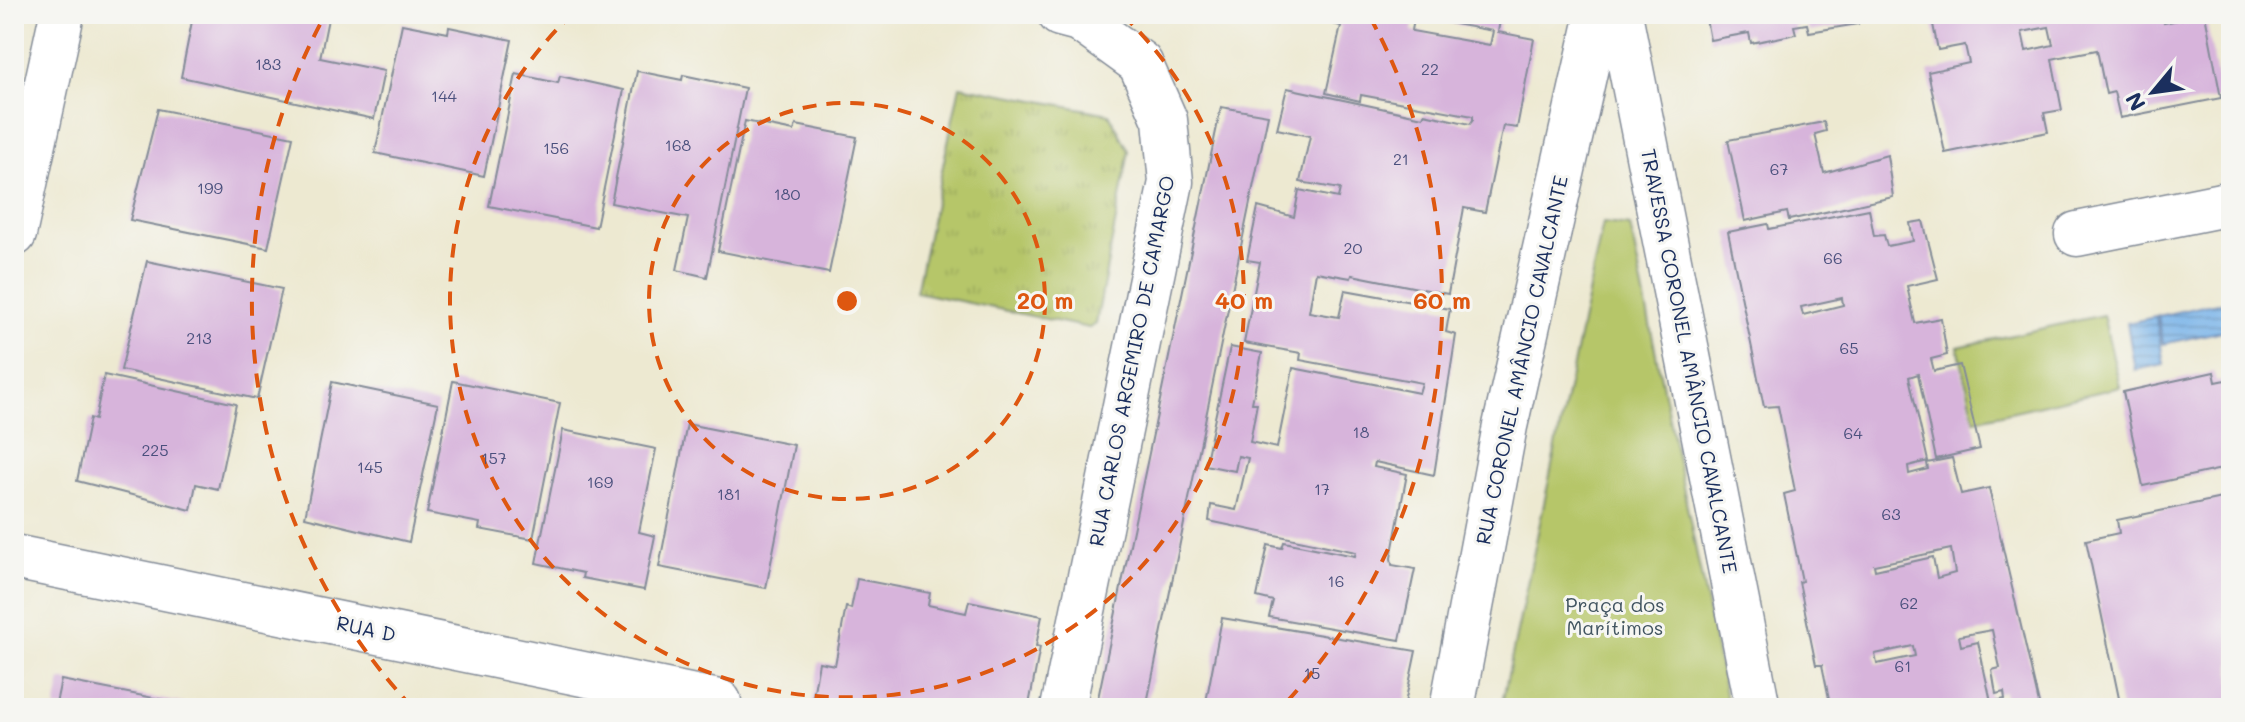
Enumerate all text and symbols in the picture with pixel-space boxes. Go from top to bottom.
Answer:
north arrow [2113,52,2193,132]
house number: 183 [255,53,281,74]
house number: 22 [1421,58,1439,79]
house number: 144 [431,85,458,106]
text: N [2118,88,2152,116]
house number: 168 [665,134,692,155]
house number: 156 [543,137,569,158]
street label: TRAVESSA CORONEL AMÂNCIO CAVALCANTE [1636,146,1744,575]
house number: 21 [1393,148,1409,169]
house number: 67 [1770,158,1788,179]
street label: RUA CARLOS ARGEMIRO DE CAMARGO [1082,173,1180,548]
street label: RUA CORONEL AMÂNCIO CAVALCANTE [1469,173,1573,547]
house number: 199 [197,177,223,198]
house number: 180 [774,183,800,204]
house number: 20 [1344,237,1363,258]
house number: 66 [1823,247,1843,268]
text: 20 m [1017,284,1073,315]
text: 40 m [1215,284,1273,315]
text: 60 m [1413,284,1471,315]
centre of rings [833,287,861,315]
house number: 213 [186,327,212,348]
house number: 65 [1840,337,1859,358]
house number: 18 [1353,421,1370,442]
house number: 64 [1843,422,1863,443]
house number: 225 [141,439,169,460]
house number: 157 [481,447,507,468]
house number: 145 [357,456,383,477]
house number: 169 [587,471,613,492]
house number: 17 [1314,478,1330,499]
house number: 181 [717,483,741,504]
house number: 63 [1881,503,1901,524]
house number: 16 [1328,570,1344,591]
park label: Praça dos Marítimos [1565,591,1665,640]
house number: 62 [1900,592,1918,613]
street label: RUA D [334,609,398,647]
house number: 61 [1895,655,1911,676]
house number: 15 [1304,662,1320,683]

